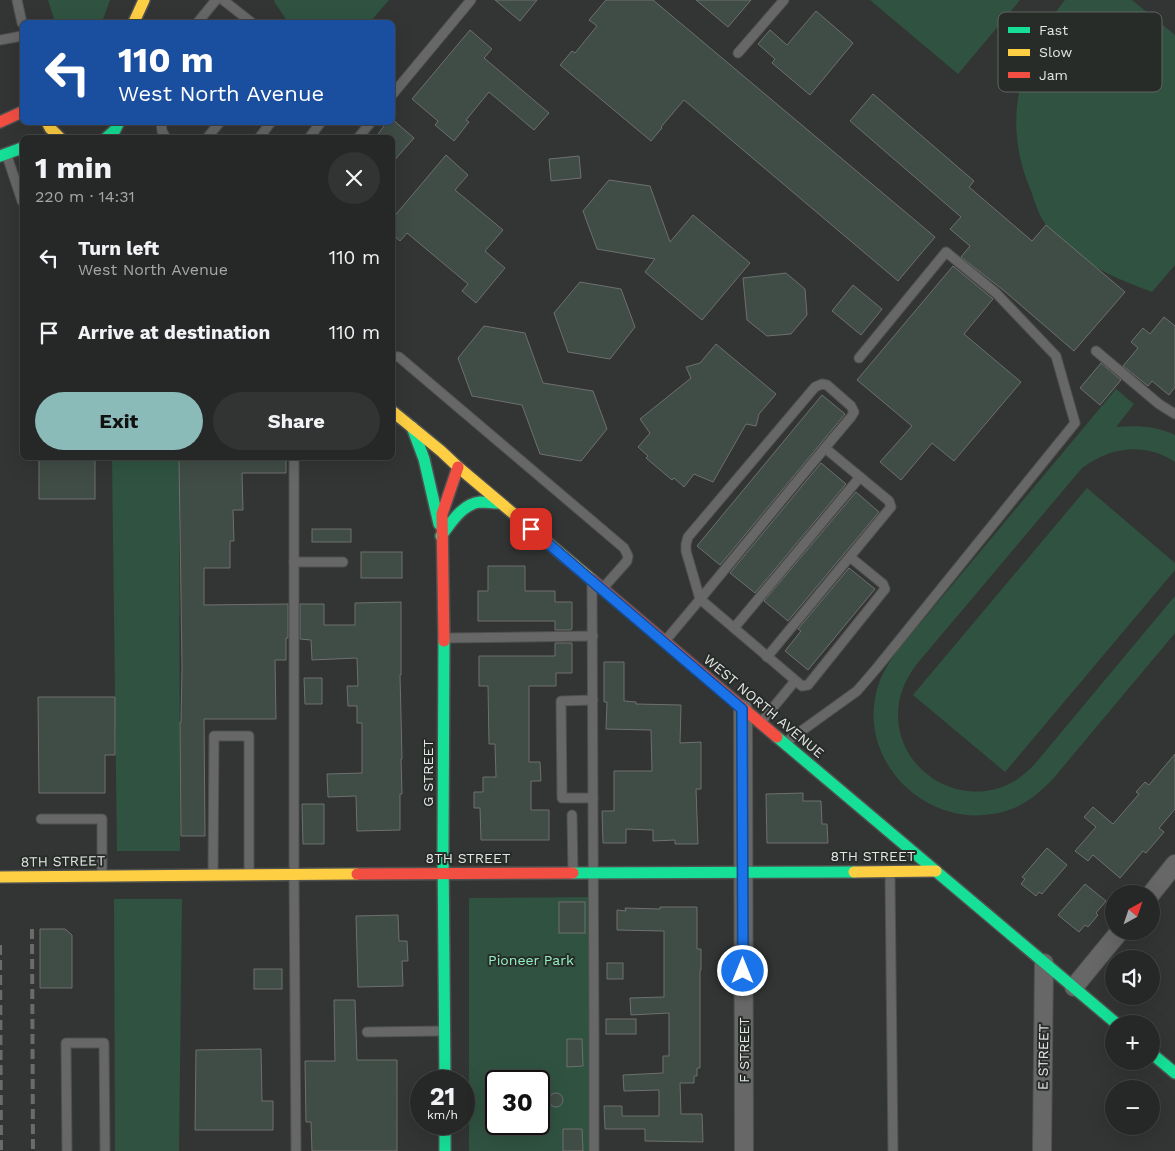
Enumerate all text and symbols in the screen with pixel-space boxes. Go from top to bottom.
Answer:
legend [998,12,1162,92]
text: Fast [1039,22,1068,38]
text: 110 m [118,39,214,81]
icon: left [35,40,100,105]
text: Slow [1039,44,1072,60]
text: Jam [1039,67,1068,83]
text: West North Avenue [118,81,324,106]
text: 1 min [35,150,112,185]
button: close [328,152,380,204]
text: 220 m · 14:31 [35,187,135,206]
text: Turn left [78,237,159,260]
icon: left [35,244,63,272]
text: 110 m [329,246,380,269]
text: West North Avenue [78,260,228,279]
icon: arrive [35,319,63,347]
text: Arrive at destination [78,321,270,344]
text: 110 m [329,321,380,344]
button: Exit [35,392,203,450]
button: Share [213,392,380,450]
pin [510,508,552,550]
icon: arrive [517,515,545,543]
street label: WEST NORTH AVENUE [701,651,827,761]
street label: G STREET [420,739,436,807]
street label: 8TH STREET [831,848,916,864]
street label: 8TH STREET [426,850,511,866]
street label: 8TH STREET [20,852,106,870]
north arrow [1105,885,1160,940]
map controls [1105,885,1160,1135]
position arrow [716,944,768,996]
button: sound [1105,950,1160,1005]
park label: Pioneer Park [488,952,574,968]
button: + [1105,1015,1160,1070]
street label: F STREET [736,1017,752,1083]
street label: E STREET [1034,1023,1052,1090]
speed limit sign: 30 [485,1070,550,1135]
button: − [1105,1080,1160,1135]
text: 21 [430,1082,455,1111]
text: km/h [427,1108,458,1122]

